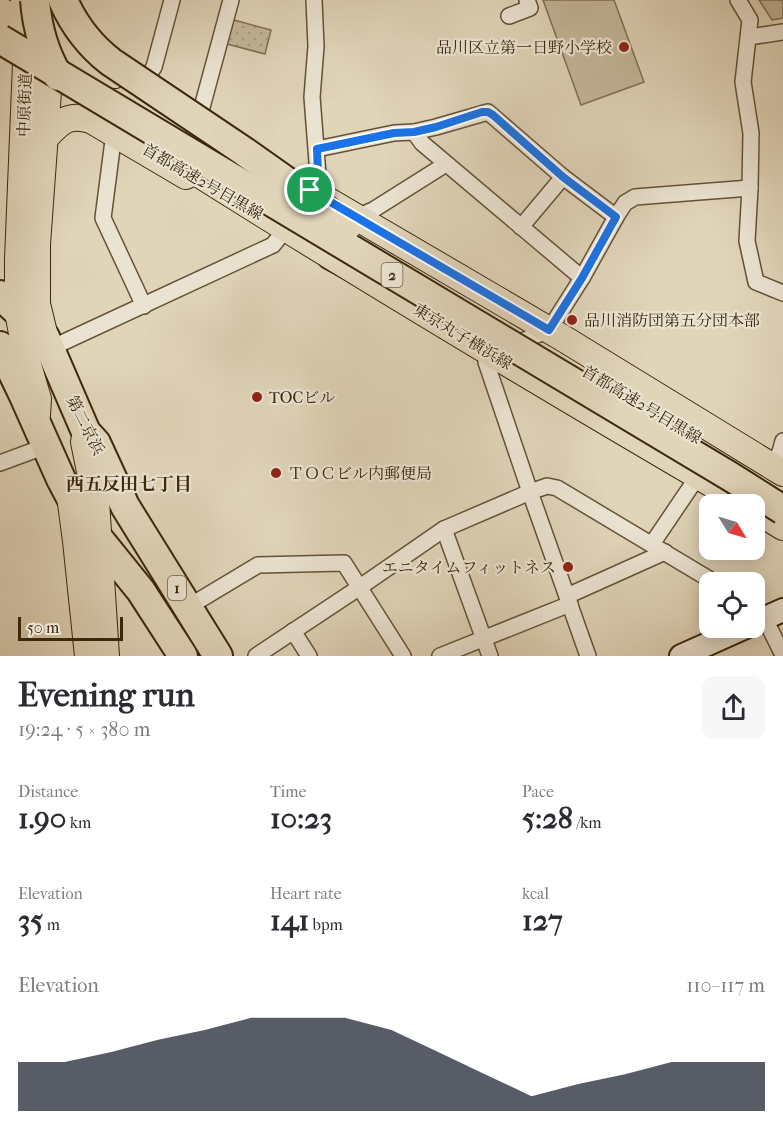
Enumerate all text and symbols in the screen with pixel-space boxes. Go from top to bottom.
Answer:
place label: 品川区立第一日野小学校 [436,38,612,57]
marker: 品川区立第一日野小学校 [617,40,631,54]
street label: 中原街道 [14,73,35,137]
street label: 首都高速2号目黒線 [139,139,266,224]
pin [284,164,335,215]
icon: arrive [293,173,326,206]
road number: 2 [382,263,402,287]
street label: 東京丸子横浜線 [410,299,516,373]
place label: 品川消防団第五分団本部 [584,311,760,330]
marker: 品川消防団第五分団本部 [565,313,579,327]
street label: 首都高速2号目黒線 [578,361,705,448]
place label: TOCビル [269,388,335,407]
marker: TOCビル [250,390,264,404]
street label: 第二京浜 [63,392,109,458]
place label: ＴＯＣビル内郵便局 [288,464,432,483]
marker: ＴＯＣビル内郵便局 [269,466,283,480]
district label: 西五反田七丁目 [66,474,192,495]
north arrow [699,494,765,560]
map controls [699,494,765,638]
place label: エニタイムフィットネス [382,558,556,577]
marker: エニタイムフィットネス [561,560,575,574]
button: locate [699,572,765,638]
road number: 1 [168,576,186,600]
scale bar [18,614,123,642]
text: 50 m [27,618,59,637]
text: Evening run [18,676,195,715]
button: share [702,676,765,739]
text: 19:24 · 5 × 380 m [18,718,150,741]
text: Distance [18,782,78,801]
text: Time [270,782,306,801]
text: Pace [522,782,554,801]
text: 1.90 [18,801,66,836]
text: 10:23 [270,801,332,836]
text: 5:28 [522,801,573,836]
text: km [66,813,91,832]
text: /km [573,813,602,832]
text: Elevation [18,884,83,903]
text: Heart rate [270,884,342,903]
text: kcal [522,884,549,903]
text: 35 [18,903,43,938]
text: 141 [270,903,309,938]
text: 127 [522,903,563,938]
text: m [43,915,60,934]
text: bpm [309,915,343,934]
text: Elevation [18,974,99,997]
text: 110–117 m [686,974,765,997]

